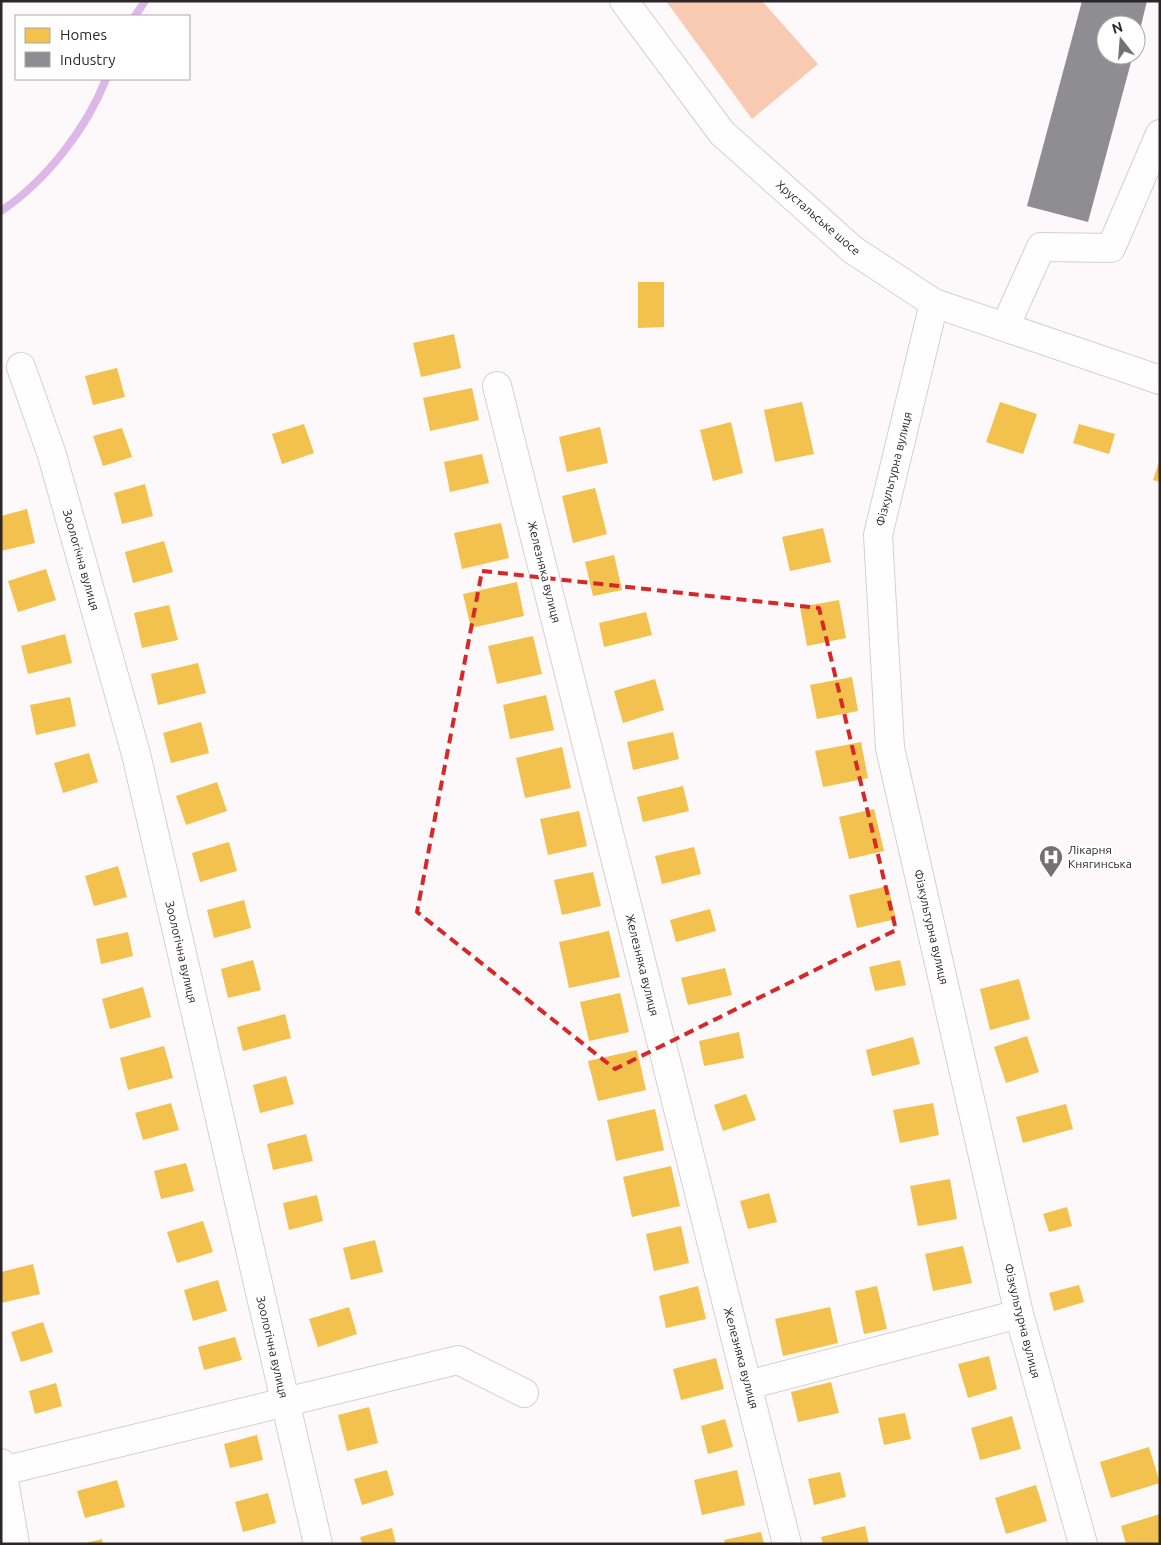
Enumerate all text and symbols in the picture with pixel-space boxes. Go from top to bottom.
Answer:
legend [15,15,190,80]
north arrow [1096,15,1146,65]
text: N [1110,18,1125,37]
text: Homes [60,26,107,43]
text: Industry [60,51,115,68]
street label: Хрустальське шосе [774,178,863,258]
street label: Фізкультурна вулиця [873,410,914,528]
street label: Зоологічна вулиця [61,508,102,612]
street label: Железняка вулиця [526,520,563,624]
place label: Лікарня Княгинська [1068,843,1132,870]
hospital icon: Лікарня Княгинська [1038,844,1064,878]
street label: Фізкультурна вулиця [912,868,951,986]
street label: Зоологічна вулиця [163,899,200,1004]
street label: Железняка вулиця [624,913,661,1017]
street label: Фізкультурна вулиця [1002,1262,1043,1380]
street label: Зоологічна вулиця [254,1294,291,1399]
street label: Железняка вулиця [722,1306,761,1410]

